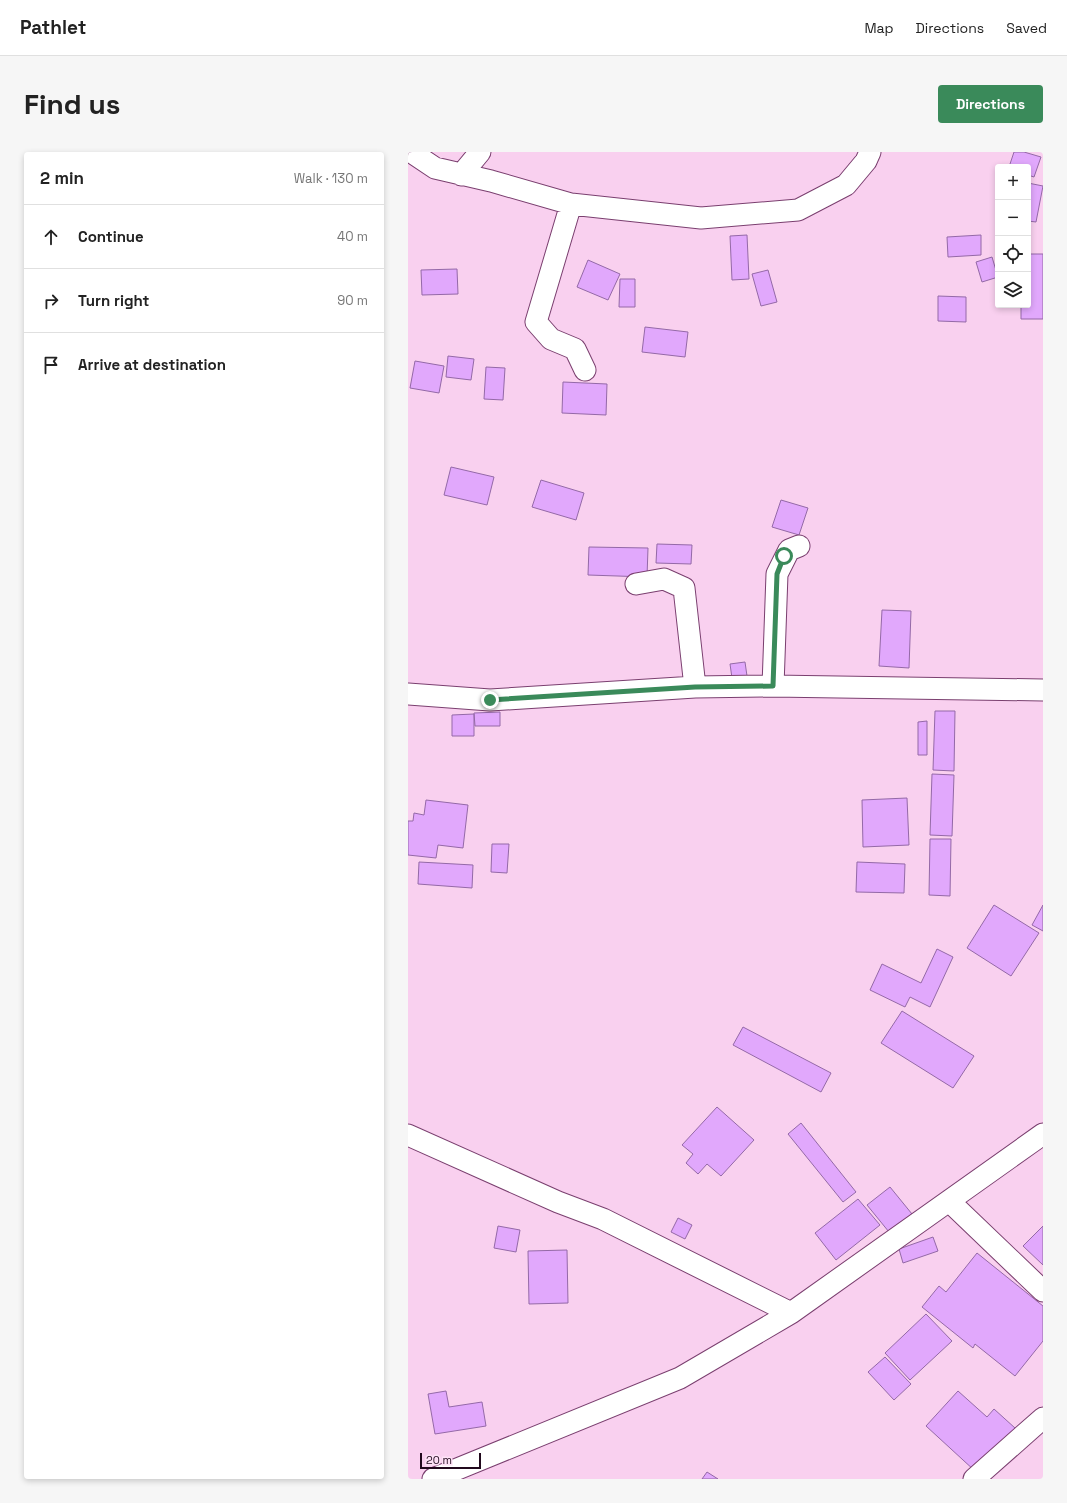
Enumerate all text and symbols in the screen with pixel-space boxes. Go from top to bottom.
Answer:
text: Pathlet [20,15,86,40]
text: Map [864,19,894,37]
text: Directions [916,19,984,37]
text: Saved [1006,19,1047,37]
button: Directions [938,85,1043,123]
text: Find us [24,86,121,122]
map controls [995,164,1031,308]
button: + [995,164,1031,200]
text: 2 min [40,167,84,189]
text: Walk · 130 m [294,170,368,187]
button: − [995,200,1031,236]
icon: ahead [40,226,62,248]
text: Continue [78,227,144,246]
text: 40 m [337,228,368,245]
button: locate [995,236,1031,272]
button: layers [995,272,1031,308]
icon: right [40,290,62,312]
text: Turn right [78,291,149,310]
text: 90 m [337,292,368,309]
icon: arrive [40,354,62,376]
text: Arrive at destination [78,355,226,374]
route start [775,547,793,565]
route end [481,691,499,709]
scale bar [420,1451,481,1470]
text: 20 m [426,1453,452,1467]

